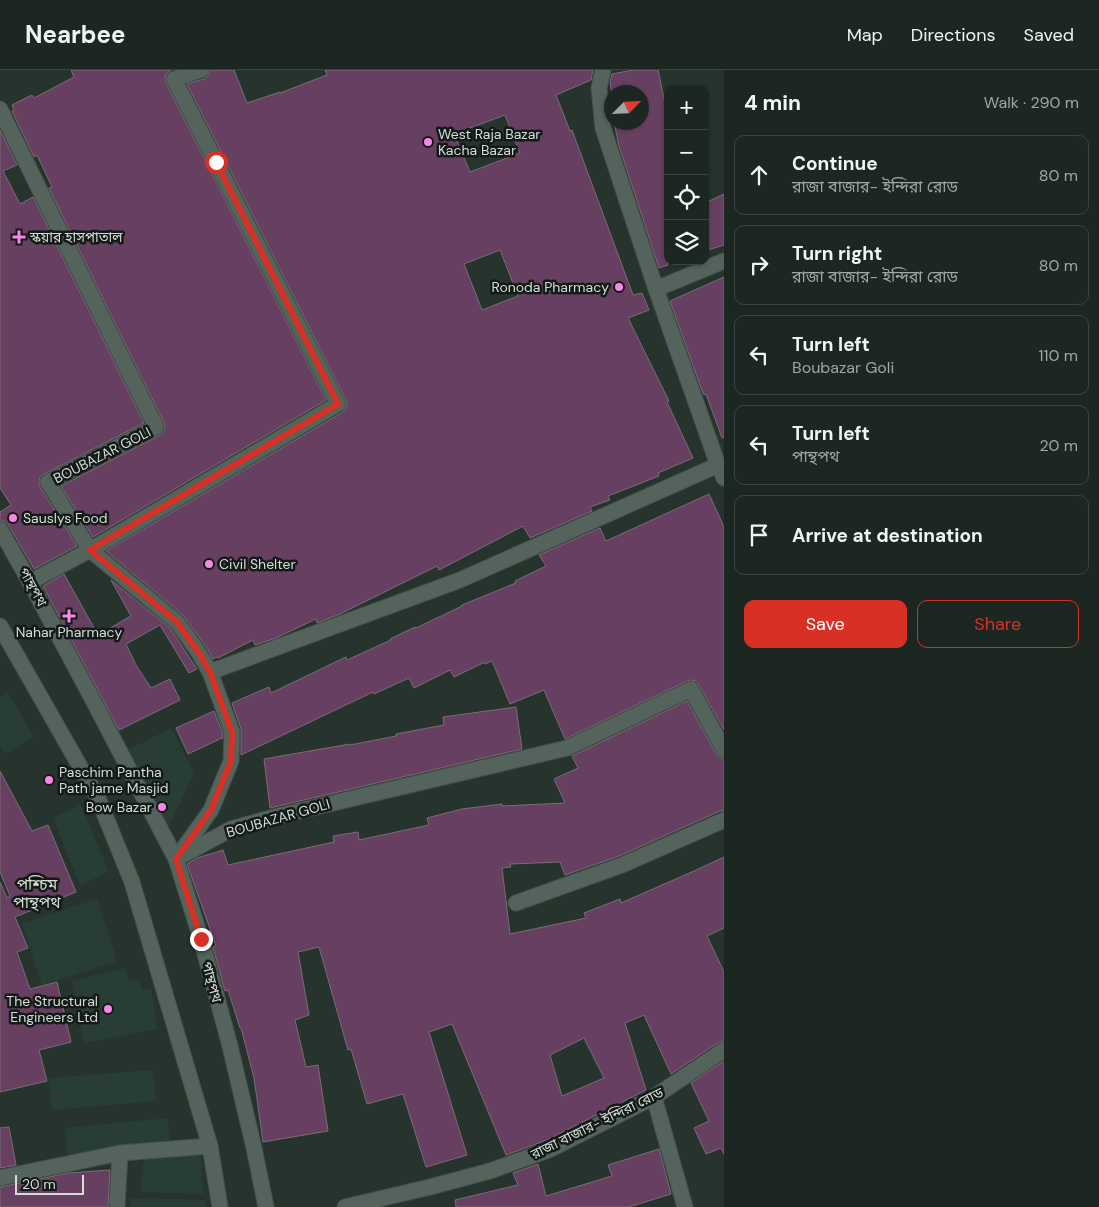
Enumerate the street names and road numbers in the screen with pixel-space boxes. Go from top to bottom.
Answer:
street label: BOUBAZAR GOLI [50,423,154,487]
street label: পান্থপথ [15,565,51,610]
street label: BOUBAZAR GOLI [224,795,332,841]
street label: পান্থপথ [198,960,226,1005]
street label: রাজা বাজার- ইন্দিরা রোড [527,1083,667,1163]

